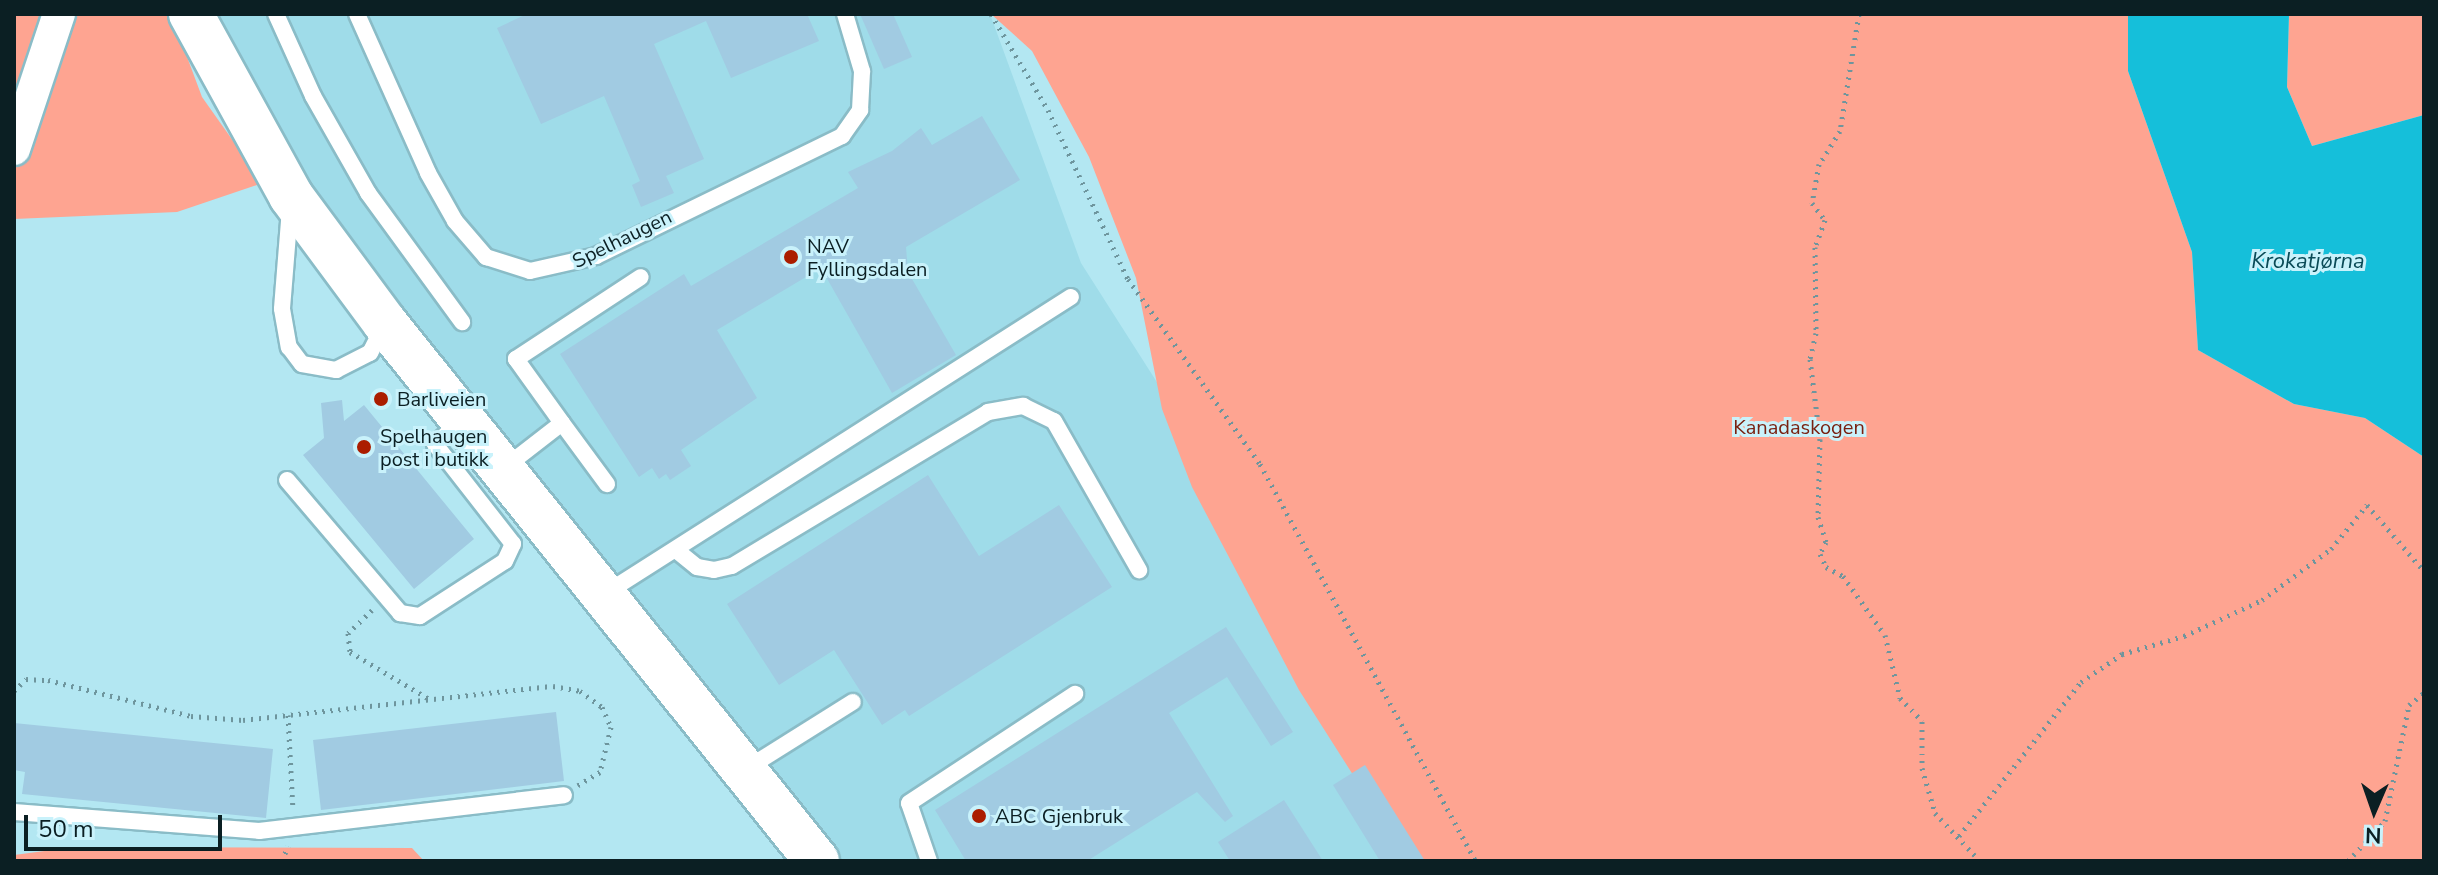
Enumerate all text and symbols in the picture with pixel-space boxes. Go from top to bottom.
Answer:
street label: Spelhaugen [568,205,676,273]
place label: NAV Fyllingsdalen [807,234,927,281]
marker: NAV Fyllingsdalen [782,248,800,266]
water label: Krokatjørna [2251,249,2365,275]
place label: Barliveien [397,387,486,411]
marker: Barliveien [372,390,390,408]
park label: Kanadaskogen [1733,415,1865,439]
place label: Spelhaugen post i butikk [380,424,489,471]
marker: Spelhaugen post i butikk [355,438,373,456]
north arrow [2334,771,2414,851]
scale bar [28,799,226,849]
place label: ABC Gjenbruk [995,804,1123,828]
marker: ABC Gjenbruk [970,807,988,825]
text: 50 m [38,813,94,845]
text: N [2364,820,2382,850]

